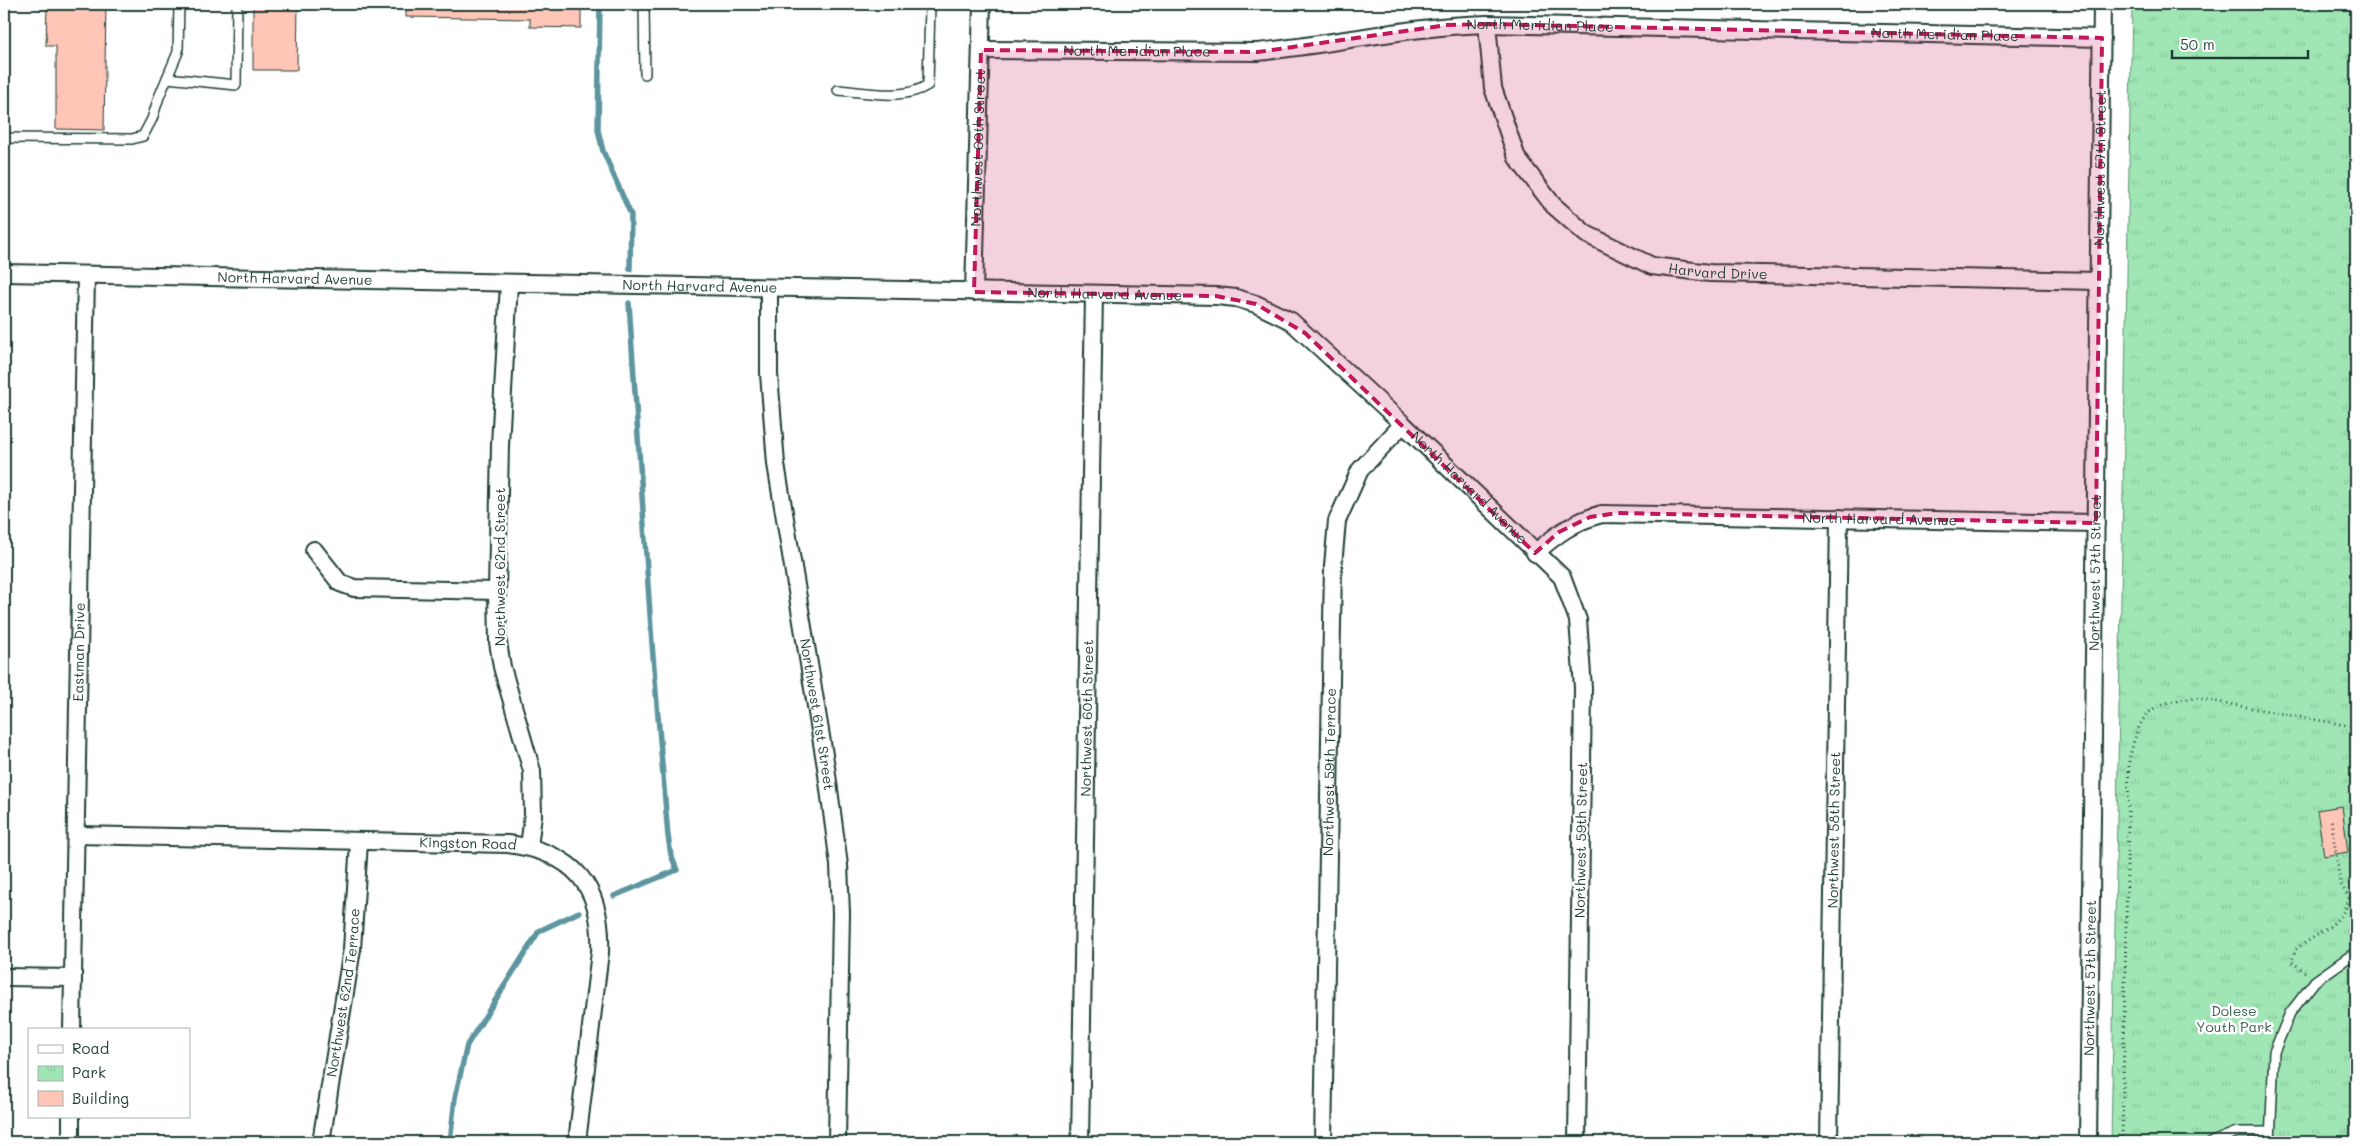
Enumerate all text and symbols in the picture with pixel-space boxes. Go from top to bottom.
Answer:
street label: North Meridian Place [1466,14,1614,36]
street label: North Meridian Place [1871,23,2019,45]
scale bar [2172,28,2309,60]
text: 50 m [2180,34,2215,54]
street label: North Meridian Place [1063,41,1211,61]
street label: Northwest 60th Street [966,69,989,227]
street label: Northwest 57th Street [2089,90,2110,246]
street label: Harvard Drive [1667,258,1768,283]
street label: North Harvard Avenue [217,267,373,289]
street label: North Harvard Avenue [622,275,778,297]
street label: North Harvard Avenue [1027,282,1182,304]
street label: North Harvard Avenue [1407,427,1532,548]
street label: Northwest 62nd Street [490,488,509,646]
street label: Northwest 57th Street [2084,495,2105,651]
street label: North Harvard Avenue [1802,508,1957,529]
street label: Eastman Drive [68,602,89,702]
street label: Northwest 61st Street [796,637,839,791]
street label: Northwest 60th Street [1076,639,1097,797]
street label: Northwest 59th Terrace [1318,688,1340,856]
street label: Northwest 58th Street [1823,752,1844,908]
street label: Northwest 59th Street [1570,762,1591,918]
street label: Kingston Road [419,832,518,854]
street label: Northwest 57th Street [2079,900,2100,1056]
street label: Northwest 62nd Terrace [322,908,364,1078]
park label: Dolese Youth Park [2196,1001,2272,1036]
legend [28,1028,190,1118]
text: Road [72,1038,109,1058]
text: Park [72,1062,106,1082]
text: Building [72,1088,129,1108]

